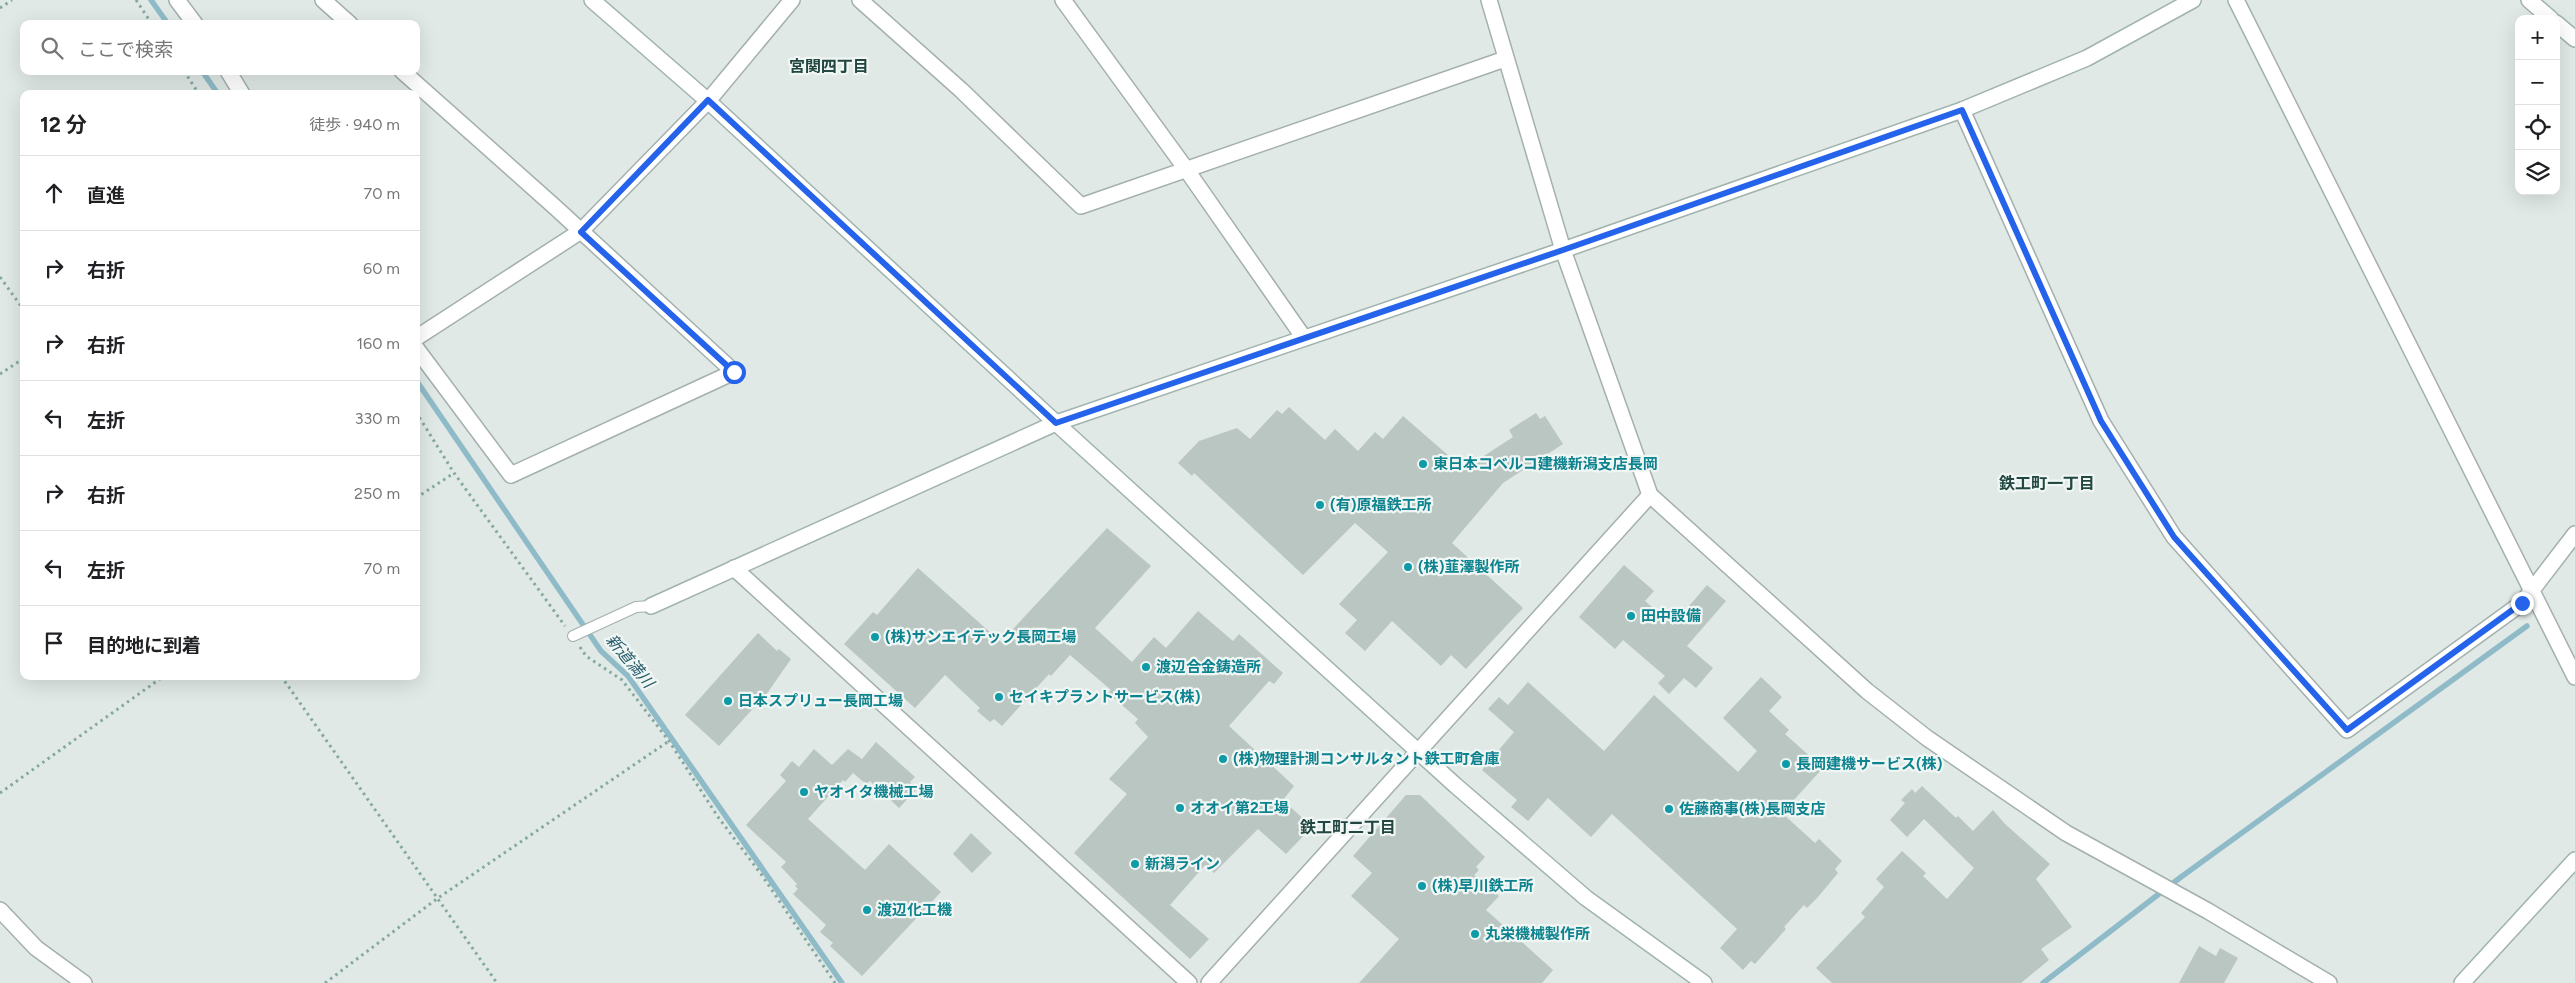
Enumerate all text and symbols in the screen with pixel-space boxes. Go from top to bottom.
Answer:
map controls [2515,15,2560,195]
button: + [2515,15,2560,60]
search box [20,20,420,75]
icon: search [38,34,66,62]
text: ここで検索 [78,38,173,61]
district label: 宮関四丁目 [789,57,869,76]
button: − [2515,60,2560,105]
button: locate [2515,105,2560,150]
text: 12 分 [40,112,87,137]
text: 徒歩 · 940 m [309,115,400,134]
button: layers [2515,150,2560,195]
icon: ahead [40,179,68,207]
text: 直進 [87,184,125,207]
text: 70 m [364,184,400,203]
icon: right [40,254,68,282]
text: 右折 [87,259,125,282]
text: 60 m [363,259,400,278]
icon: right [40,329,68,357]
text: 右折 [87,334,125,357]
text: 160 m [357,334,400,353]
route start [723,361,746,384]
icon: left [40,404,68,432]
text: 左折 [87,409,125,432]
text: 330 m [355,409,400,428]
place label: 東日本コベルコ建機新潟支店長岡 [1433,455,1658,473]
marker: 東日本コベルコ建機新潟支店長岡 [1417,458,1429,470]
district label: 鉄工町一丁目 [1999,474,2095,493]
icon: right [40,479,68,507]
text: 右折 [87,484,125,507]
text: 250 m [354,484,400,503]
place label: (有)原福鉄工所 [1330,496,1431,514]
marker: (有)原福鉄工所 [1314,499,1326,511]
icon: left [40,554,68,582]
place label: (株)韮澤製作所 [1418,558,1519,576]
text: 左折 [87,559,125,582]
text: 70 m [364,559,400,578]
marker: (株)韮澤製作所 [1402,561,1414,573]
route end [2511,592,2534,615]
place label: 田中設備 [1641,607,1701,625]
marker: 田中設備 [1625,610,1637,622]
place label: (株)サンエイテック長岡工場 [885,628,1076,646]
icon: arrive [40,629,68,657]
water label: 新道満川 [602,630,659,693]
marker: (株)サンエイテック長岡工場 [869,631,881,643]
text: 目的地に到着 [87,634,201,657]
place label: 渡辺合金鋳造所 [1156,658,1261,676]
marker: 渡辺合金鋳造所 [1140,661,1152,673]
place label: セイキプラントサービス(株) [1009,688,1201,706]
marker: セイキプラントサービス(株) [993,691,1005,703]
place label: 日本スプリュー長岡工場 [738,692,903,710]
marker: 日本スプリュー長岡工場 [722,695,734,707]
place label: (株)物理計測コンサルタント鉄工町倉庫 [1233,750,1499,768]
marker: (株)物理計測コンサルタント鉄工町倉庫 [1217,753,1229,765]
place label: 長岡建機サービス(株) [1796,755,1943,773]
marker: 長岡建機サービス(株) [1780,758,1792,770]
place label: ヤオイタ機械工場 [814,783,933,801]
marker: ヤオイタ機械工場 [798,786,810,798]
place label: オオイ第2工場 [1190,799,1289,817]
place label: 佐藤商事(株)長岡支店 [1679,800,1825,818]
marker: オオイ第2工場 [1174,802,1186,814]
marker: 佐藤商事(株)長岡支店 [1663,803,1675,815]
district label: 鉄工町二丁目 [1300,818,1396,837]
place label: 新潟ライン [1145,855,1220,873]
marker: 新潟ライン [1129,858,1141,870]
place label: (株)早川鉄工所 [1432,877,1533,895]
marker: (株)早川鉄工所 [1416,880,1428,892]
place label: 渡辺化工機 [877,901,952,919]
marker: 渡辺化工機 [861,904,873,916]
place label: 丸栄機械製作所 [1485,925,1590,943]
marker: 丸栄機械製作所 [1469,928,1481,940]

